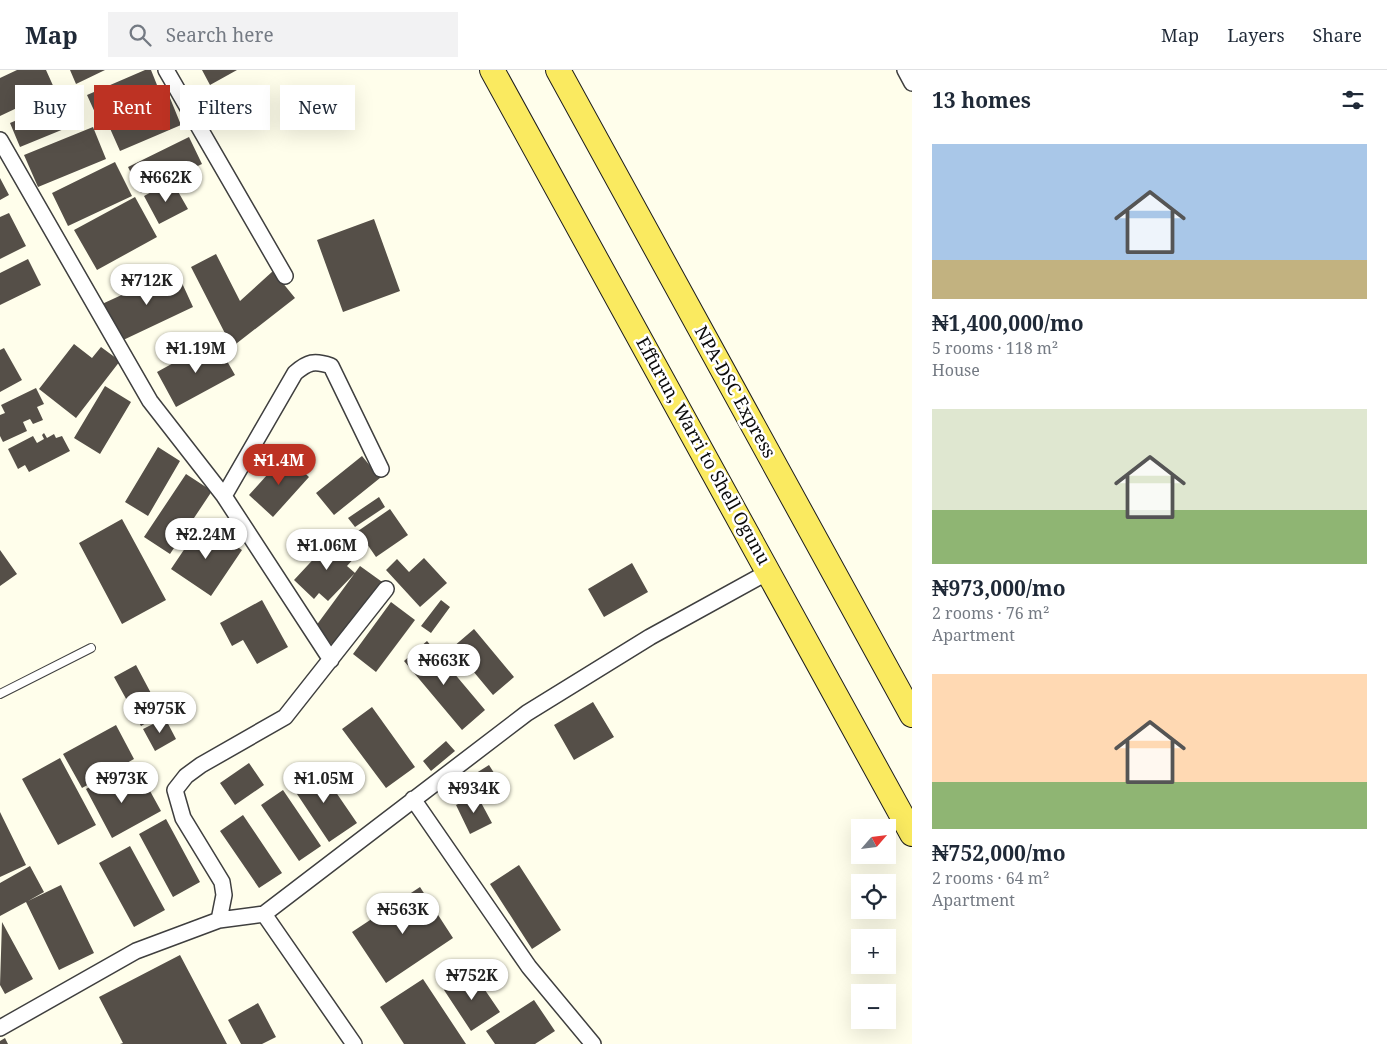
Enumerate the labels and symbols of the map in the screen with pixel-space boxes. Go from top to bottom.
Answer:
pin: ₦662K [131,160,201,203]
pin: ₦712K [112,264,182,306]
street label: NPA-DSC Express [690,321,782,462]
pin: ₦1.19M [155,332,237,374]
street label: Effurun, Warri to Shell Ogunu [631,332,777,569]
pin: ₦1.4M [244,444,314,486]
pin: ₦2.24M [165,518,247,560]
pin: ₦1.06M [286,528,368,571]
pin: ₦663K [409,644,479,686]
pin: ₦975K [125,692,195,734]
pin: ₦973K [87,762,157,804]
pin: ₦1.05M [283,762,365,804]
pin: ₦934K [439,772,509,814]
north arrow [851,819,896,864]
pin: ₦563K [368,892,438,935]
pin: ₦752K [437,958,507,1001]

